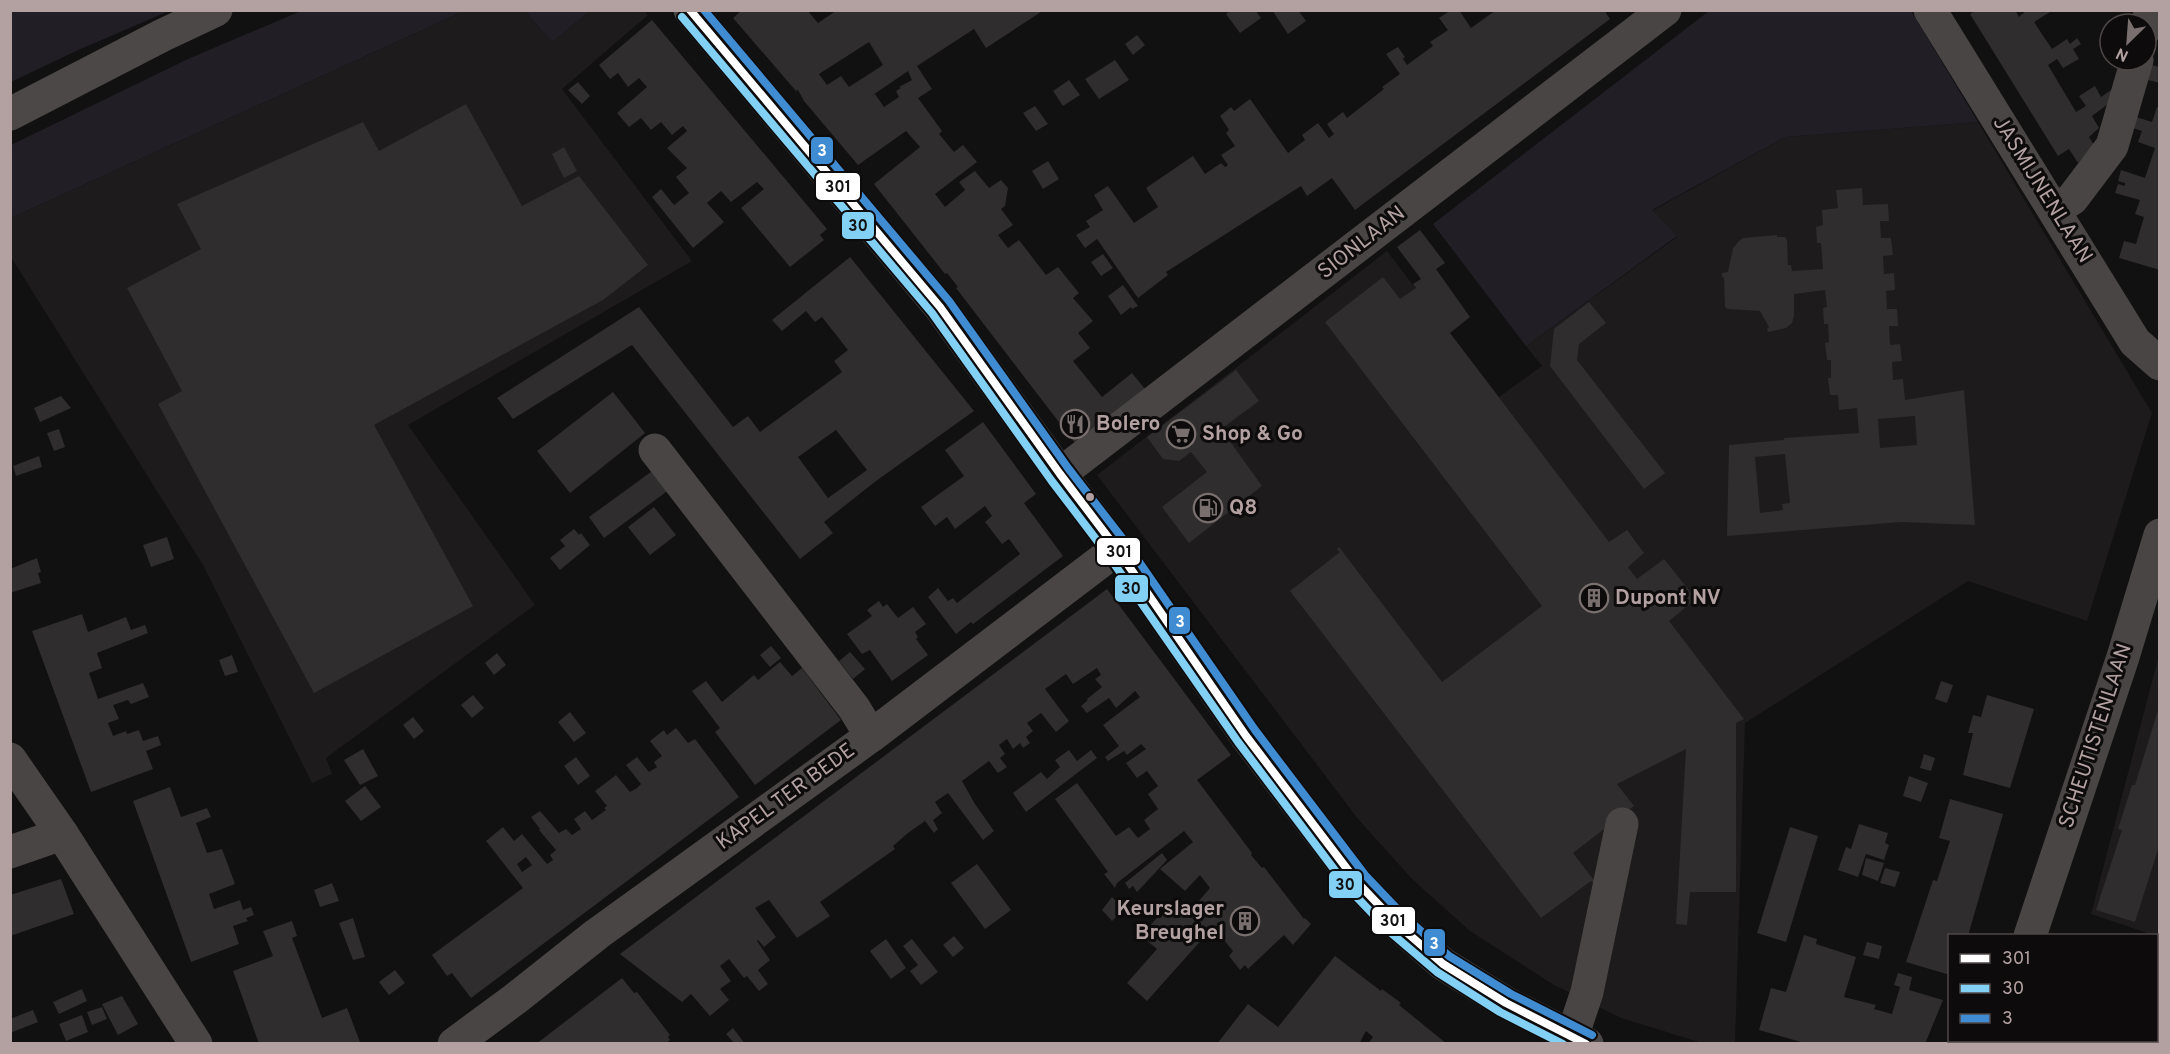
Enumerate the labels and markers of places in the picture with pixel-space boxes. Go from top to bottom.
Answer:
restaurant icon: Bolero [1059,408,1091,440]
place label: Bolero [1096,411,1161,438]
supermarket icon: Shop & Go [1165,418,1197,450]
place label: Shop & Go [1202,421,1303,448]
unlabelled marker [1084,491,1096,503]
fuel station icon: Q8 [1192,492,1224,524]
place label: Q8 [1229,495,1257,522]
building icon: Dupont NV [1578,582,1610,614]
place label: Dupont NV [1615,585,1721,612]
place label: Keurslager Breughel [1117,896,1224,947]
building icon: Keurslager Breughel [1229,905,1261,937]

